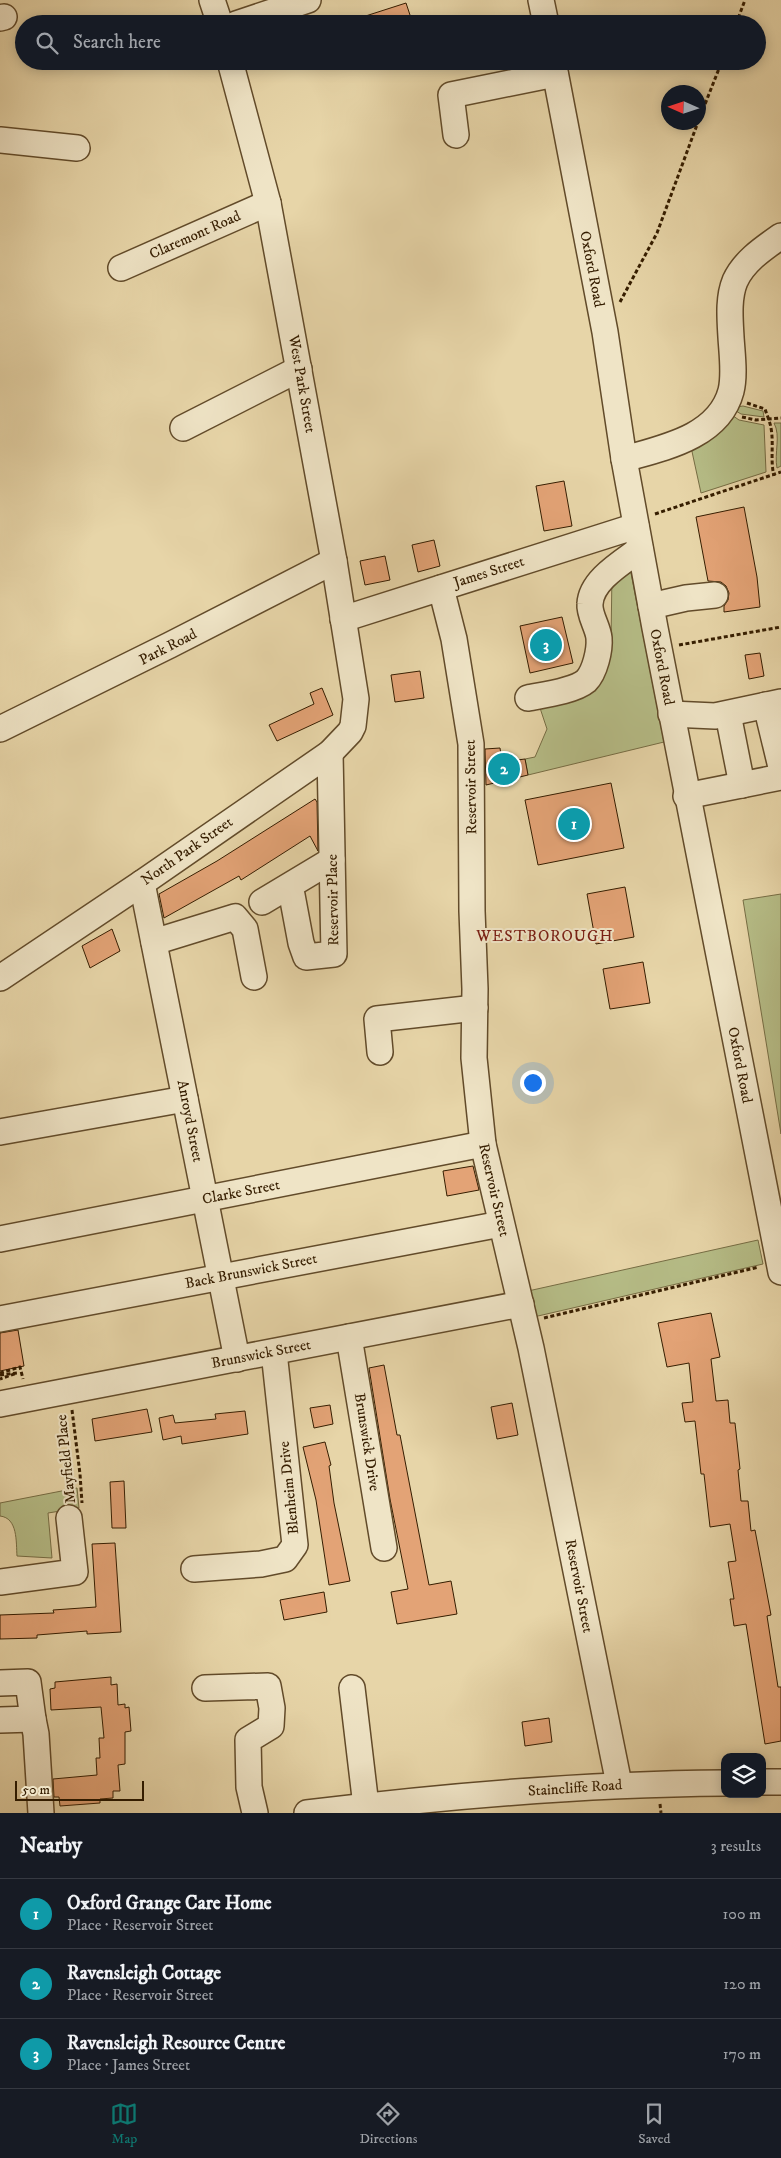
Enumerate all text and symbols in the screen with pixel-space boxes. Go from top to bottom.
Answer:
search box [15,15,766,70]
icon: search [33,29,61,57]
text: Search here [73,31,161,54]
north arrow [661,85,706,130]
street label: Claremont Road [146,206,244,264]
street label: Oxford Road [575,229,609,309]
street label: West Park Street [284,333,320,435]
street label: James Street [449,552,527,593]
street label: Park Road [136,624,201,670]
pin: 3 [530,626,562,664]
street label: Oxford Road [645,627,679,707]
street label: Reservoir Street [461,739,481,835]
pin: 2 [488,750,520,788]
pin: 1 [558,805,590,843]
street label: North Park Street [138,812,237,890]
street label: Reservoir Place [323,854,343,946]
district label: WESTBOROUGH [475,926,614,946]
street label: Oxford Road [723,1025,757,1105]
your location [520,1070,546,1096]
street label: Anroyd Street [173,1078,207,1164]
street label: Reservoir Street [474,1142,514,1239]
street label: Clarke Street [201,1175,282,1209]
street label: Back Brunswick Street [183,1249,319,1293]
street label: Brunswick Street [210,1335,313,1373]
street label: Brunswick Drive [350,1392,384,1492]
street label: Mayfield Place [52,1414,80,1504]
street label: Blenheim Drive [275,1440,303,1536]
street label: Reservoir Street [561,1538,597,1635]
map controls [721,1753,766,1798]
button: layers [721,1753,766,1798]
street label: Staincliffe Road [527,1775,623,1801]
scale bar [15,1778,144,1801]
text: 50 m [22,1781,50,1799]
text: Nearby [20,1833,82,1859]
text: 3 results [711,1836,761,1856]
text: Oxford Grange Care Home [67,1892,272,1915]
text: 1 [33,1904,39,1924]
text: 100 m [723,1904,761,1924]
text: Place · Reservoir Street [67,1915,213,1935]
text: Ravensleigh Cottage [67,1962,221,1985]
text: 2 [32,1974,40,1994]
text: 120 m [723,1974,761,1994]
text: Place · Reservoir Street [67,1985,213,2005]
text: Ravensleigh Resource Centre [67,2032,285,2055]
text: 3 [33,2044,39,2064]
text: 170 m [723,2044,761,2064]
text: Place · James Street [67,2055,190,2075]
tab: Map [110,2100,138,2148]
tab: Directions [359,2100,417,2148]
tab: Saved [638,2100,671,2148]

